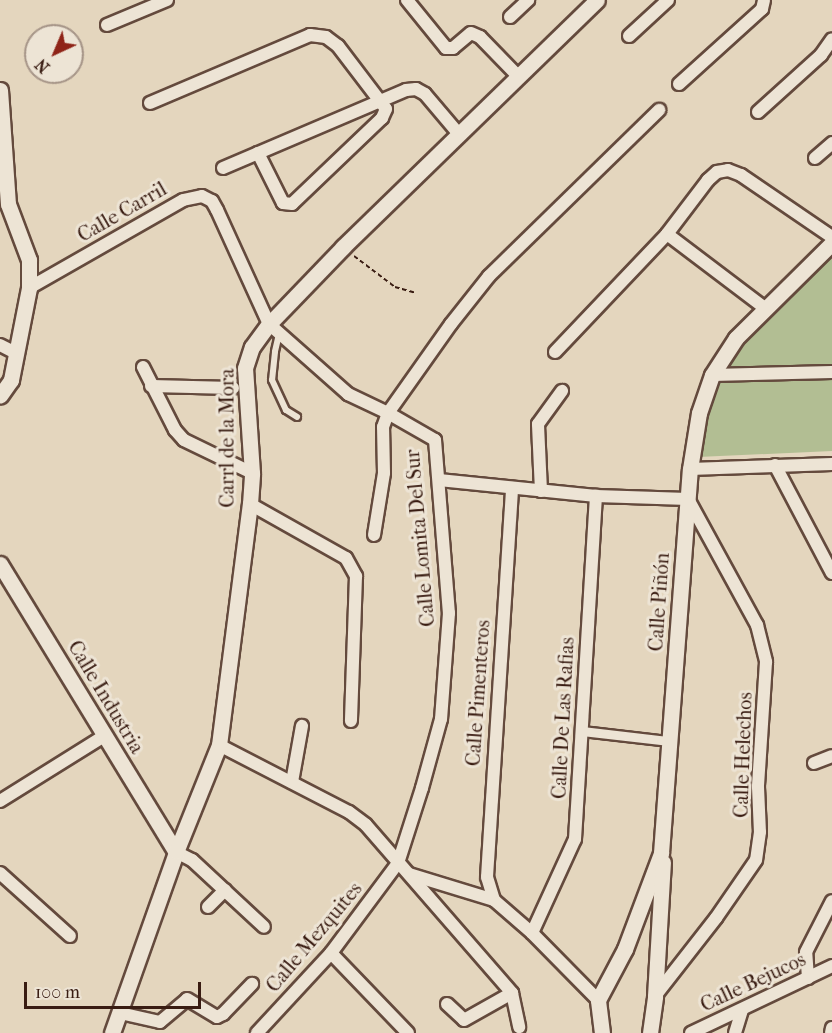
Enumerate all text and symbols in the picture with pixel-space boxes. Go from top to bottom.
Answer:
north arrow [24,24,84,84]
text: N [32,55,54,77]
street label: Calle Carril [73,177,171,247]
street label: Carrl de la Mora [215,368,239,508]
street label: Calle Lomita Del Sur [400,448,440,628]
street label: Calle Piñón [644,552,674,652]
street label: Calle Pimenteros [461,619,495,767]
street label: Calle Industria [63,636,149,758]
street label: Calle De Las Rafias [547,636,579,800]
street label: Calle Helechos [729,692,757,818]
street label: Calle Mezquites [261,877,367,997]
street label: Calle Bejucos [697,947,809,1017]
scale bar [27,970,204,1008]
text: 100 m [35,982,80,1003]

